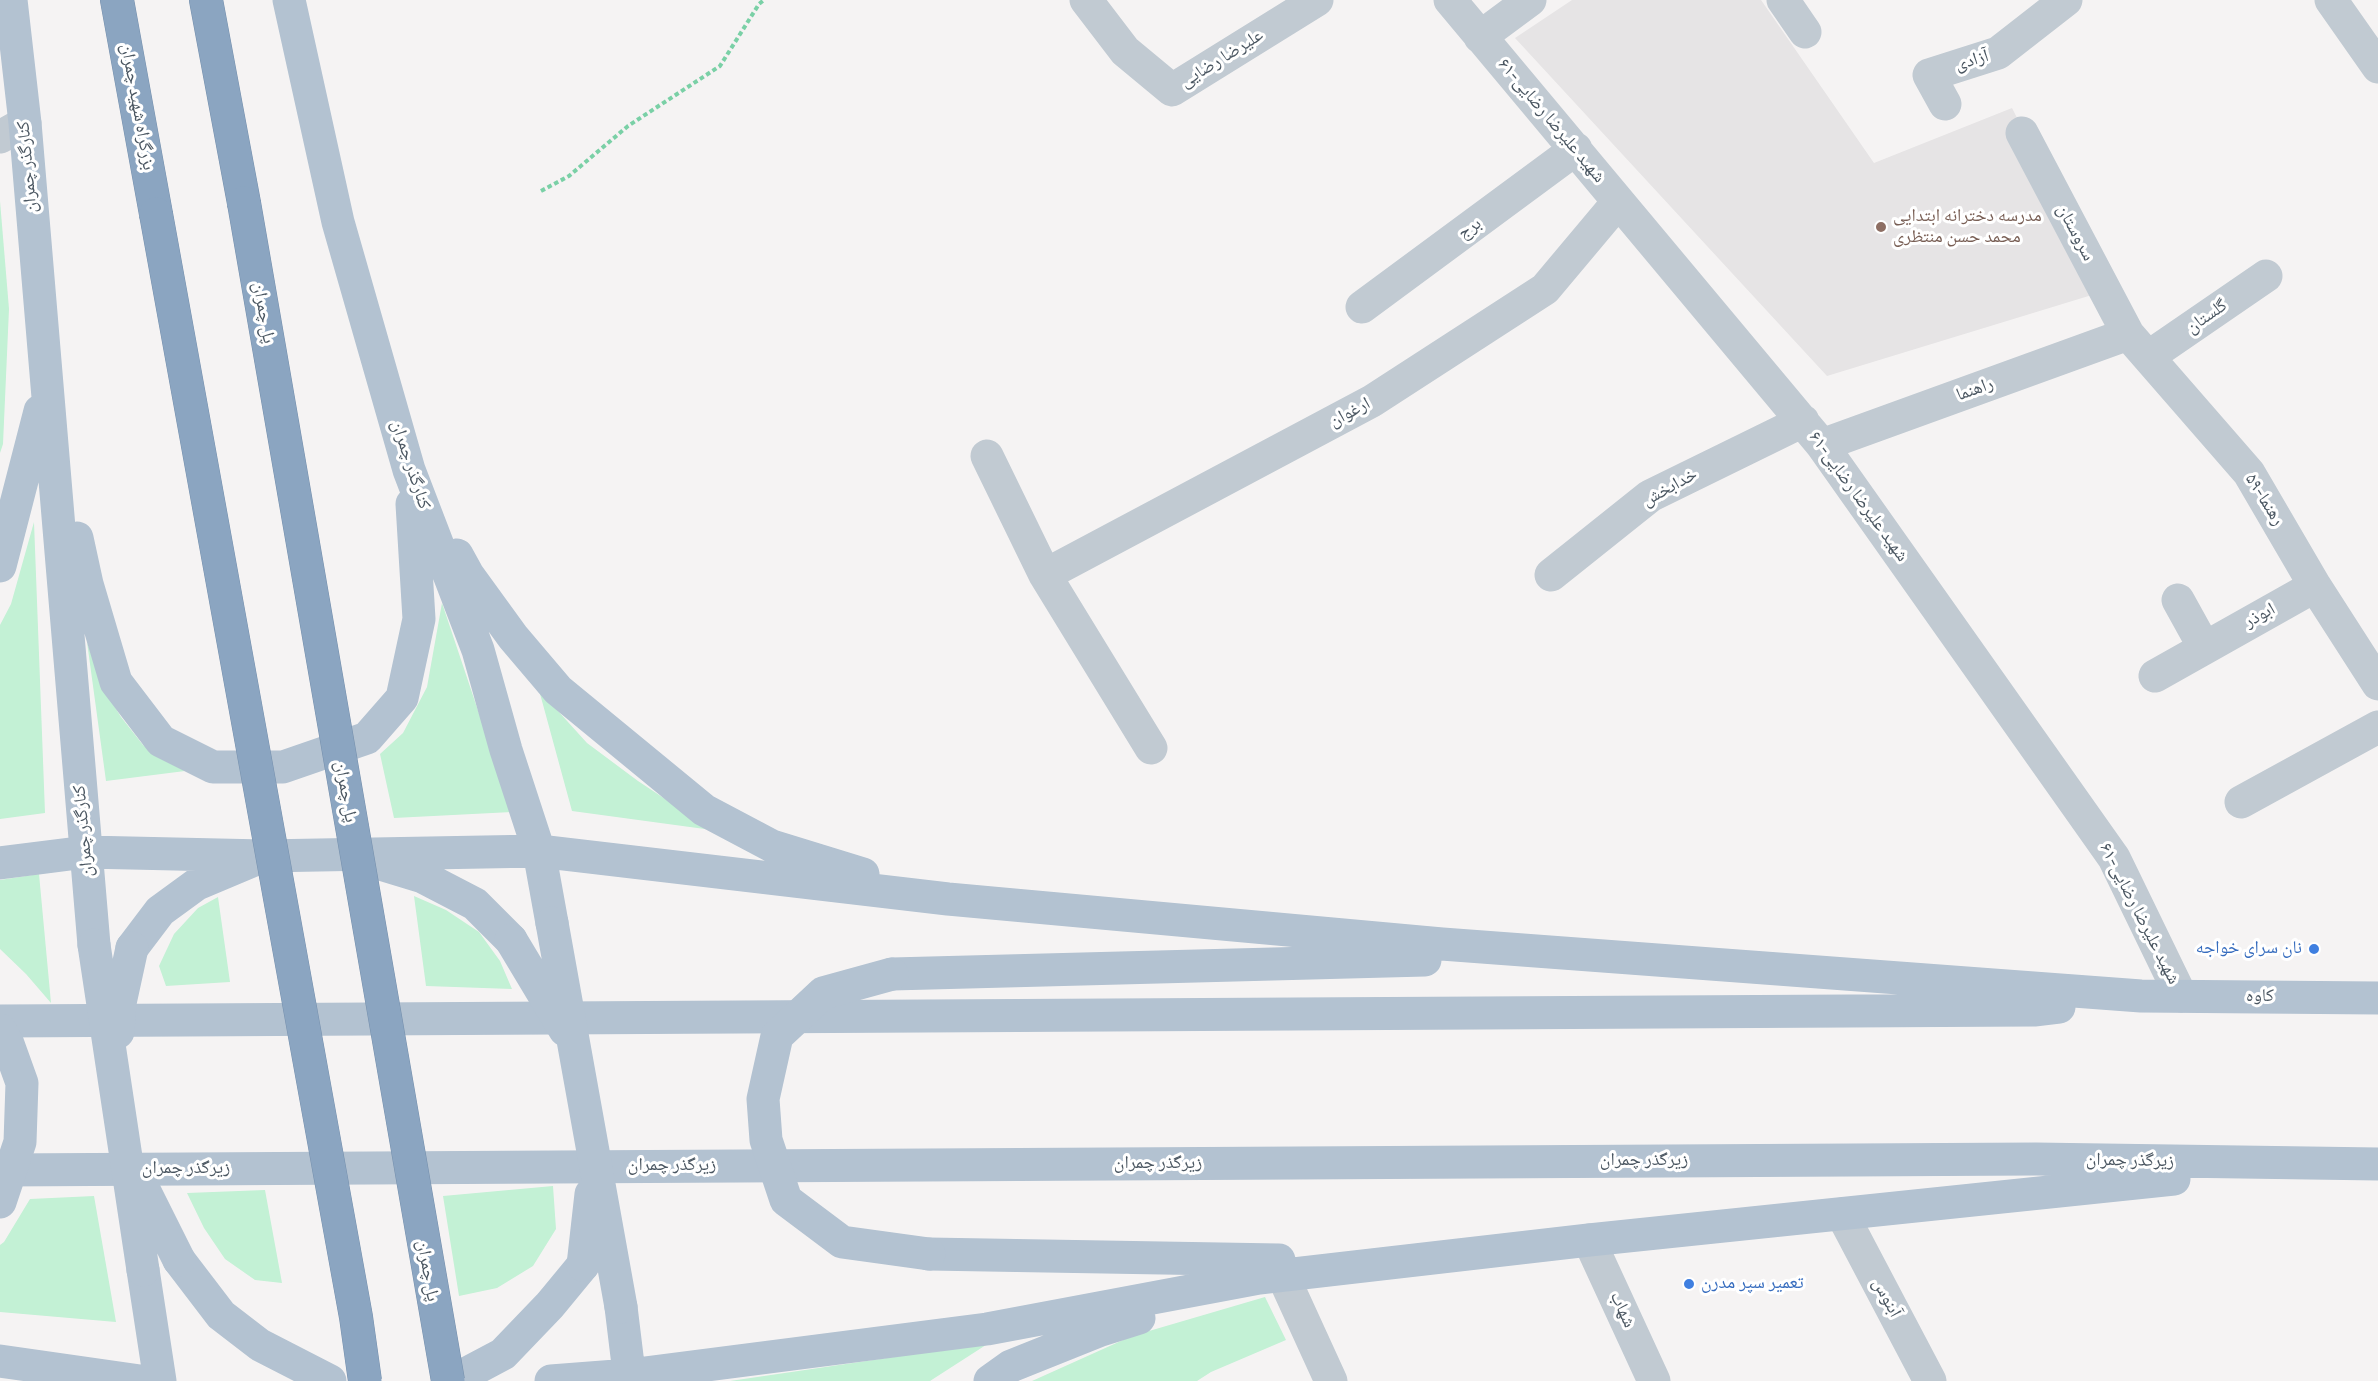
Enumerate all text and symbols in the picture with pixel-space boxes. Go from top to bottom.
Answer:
street label: علیرضا رضایی [1176,25,1268,93]
street label: بزرگراه شهید چمران [115,42,159,172]
street label: آزادی [1953,46,1991,76]
street label: ۶۱-شهید علیرضا رضایی [1493,54,1609,188]
street label: کنارگذر چمران [13,120,43,214]
street label: سروستان [2051,201,2099,265]
place label: مدرسه دخترانه ابتدایی محمد حسن منتظری [1893,206,2042,248]
street label: برج [1454,213,1486,245]
marker: مدرسه دخترانه ابتدایی محمد حسن منتظری [1874,220,1888,234]
street label: پل چمران [247,281,279,345]
street label: گلستان [2182,295,2232,339]
street label: راهنما [1954,373,1996,407]
street label: ارغوان [1326,393,1374,433]
street label: کنارگذر چمران [385,418,435,512]
street label: ۶۱-شهید علیرضا رضایی [1803,428,1913,566]
street label: خدابخش [1639,464,1701,512]
street label: ۵۹-رهنما [2240,470,2288,530]
street label: ابوذر [2241,599,2279,633]
street label: پل چمران [329,760,361,824]
street label: کنارگذر چمران [69,784,99,878]
street label: ۶۱-شهید علیرضا رضایی [2094,840,2184,988]
place label: نان سرای خواجه [2196,938,2302,960]
marker: نان سرای خواجه [2307,942,2321,956]
street label: کاوه [2246,986,2274,1008]
street label: زیرگذر چمران [2086,1149,2174,1173]
street label: زیرگذر چمران [1600,1150,1688,1172]
street label: زیرگذر چمران [1114,1153,1202,1175]
street label: زیرگذر چمران [628,1155,716,1177]
street label: زیرگذر چمران [142,1158,230,1180]
street label: پل چمران [411,1239,443,1303]
place label: تعمیر سپر مدرن [1701,1273,1804,1295]
street label: آبنوس [1867,1275,1905,1321]
marker: تعمیر سپر مدرن [1682,1277,1696,1291]
street label: شهاب [1604,1289,1640,1331]

